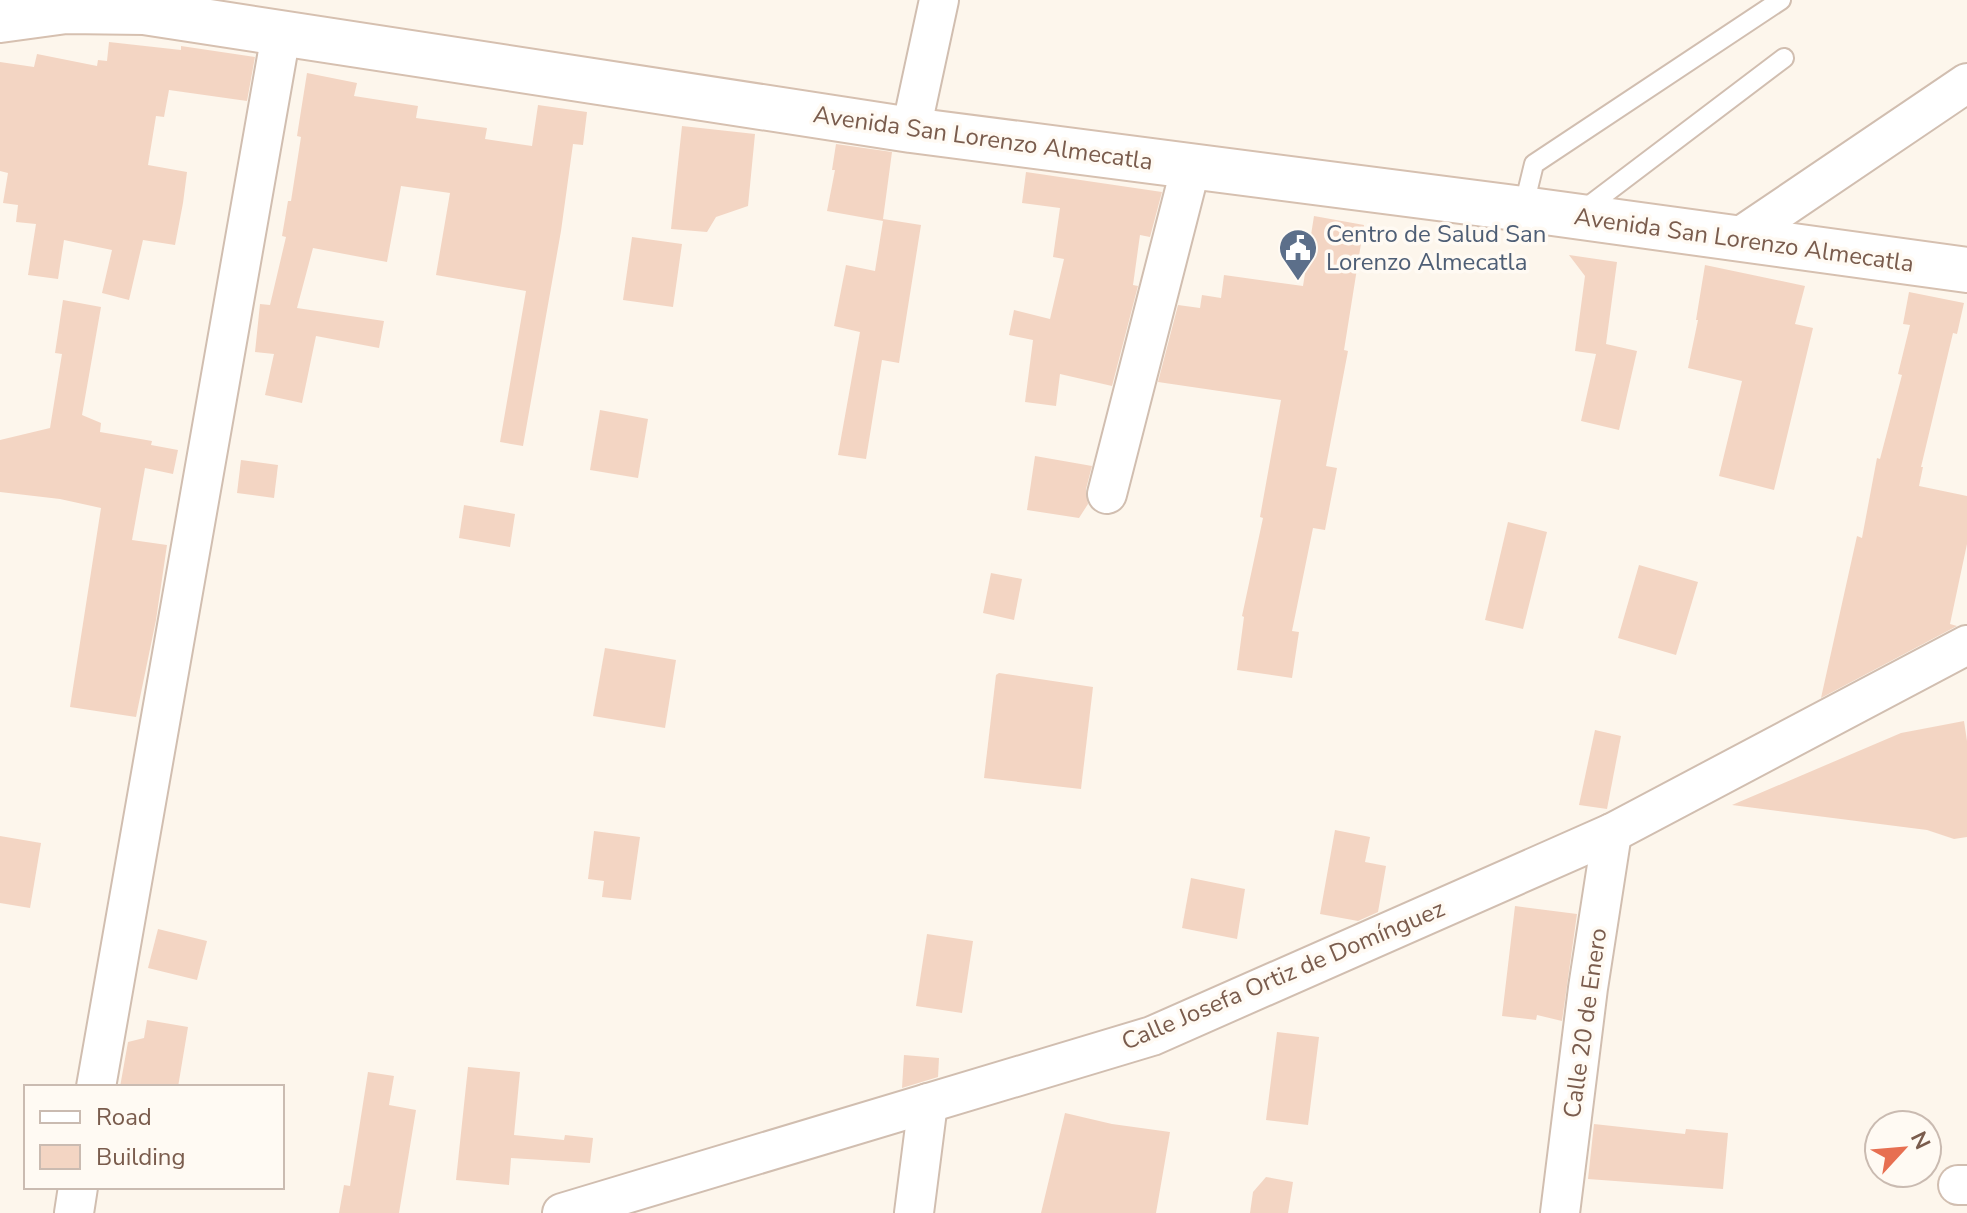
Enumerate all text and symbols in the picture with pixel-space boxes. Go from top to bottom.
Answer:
street label: Avenida San Lorenzo Almecatla [811,98,1155,178]
street label: Avenida San Lorenzo Almecatla [1572,200,1916,280]
place label: Centro de Salud San Lorenzo Almecatla [1326,218,1546,278]
public building icon: Centro de Salud San Lorenzo Almecatla [1277,227,1319,282]
street label: Calle Josefa Ortiz de Domínguez [1117,892,1449,1058]
street label: Calle 20 de Enero [1556,926,1614,1120]
legend [24,1085,284,1189]
text: Road [96,1101,152,1133]
north arrow [1863,1109,1943,1189]
text: N [1903,1127,1937,1155]
text: Building [96,1141,186,1173]

